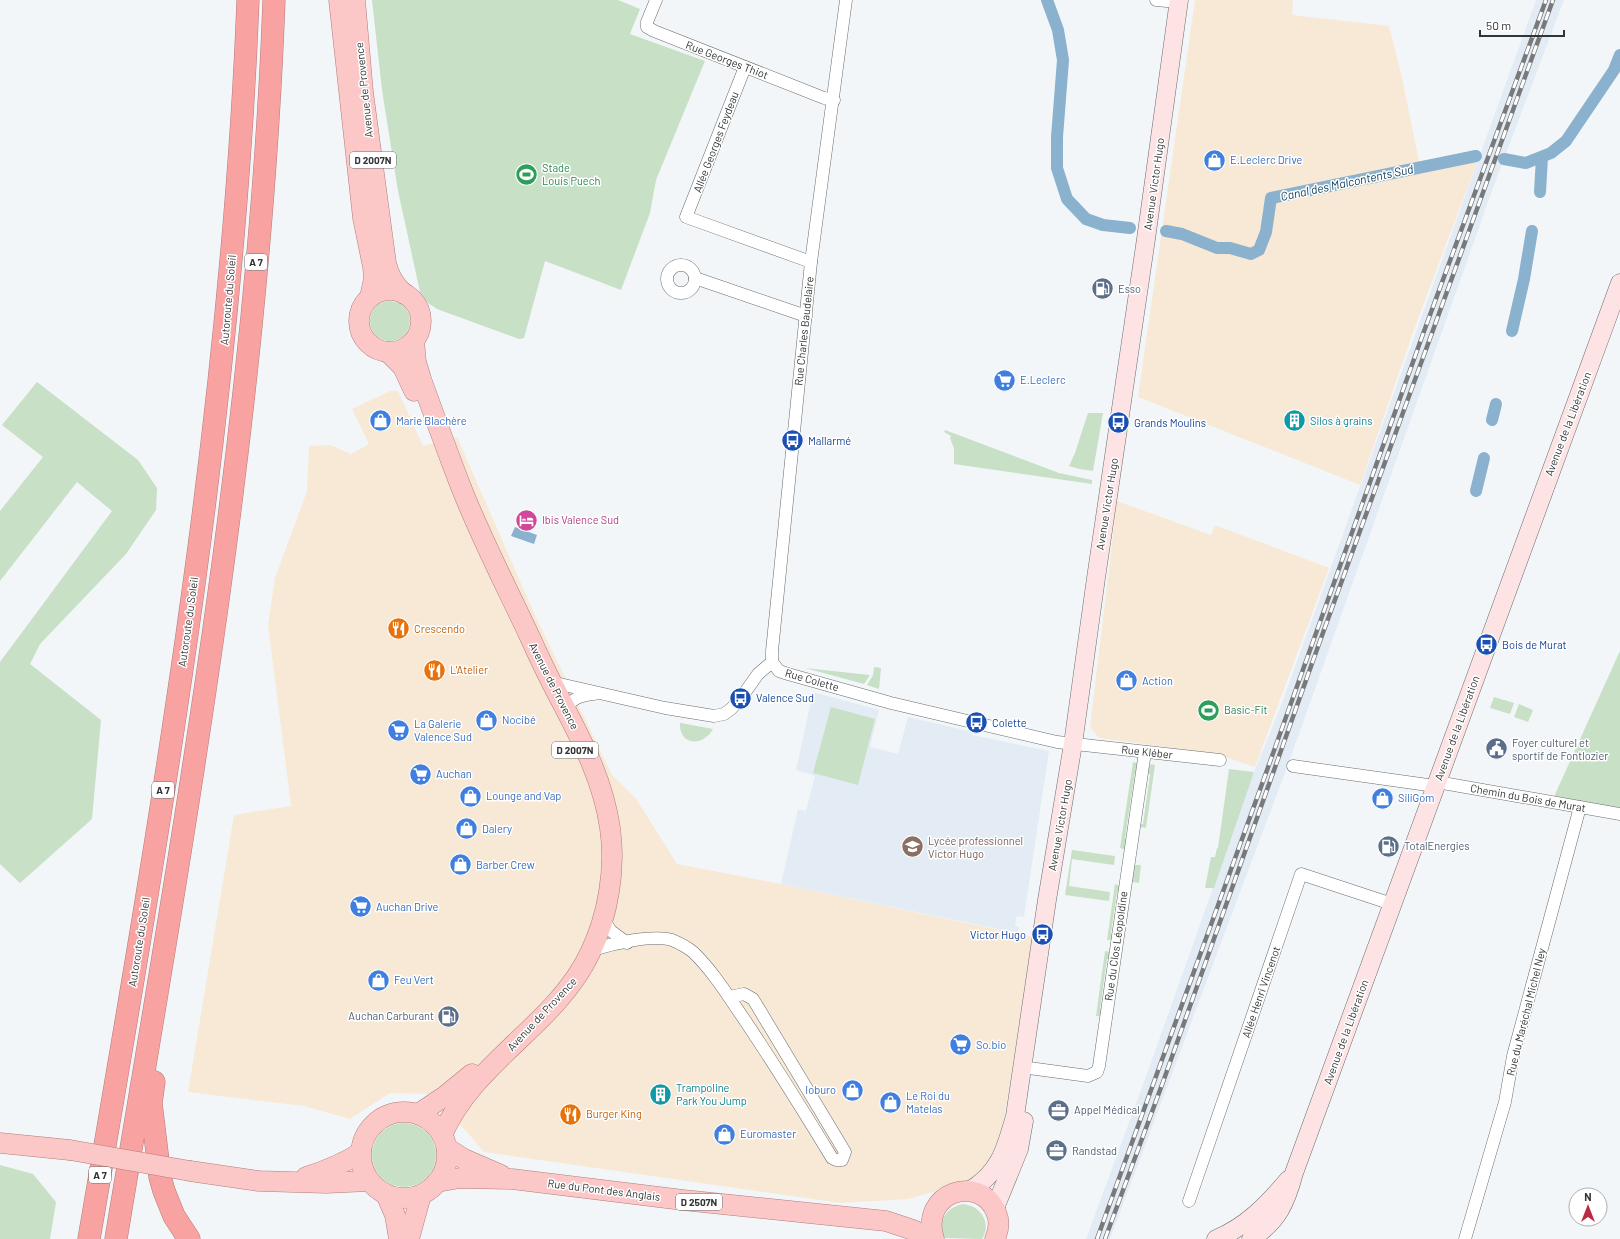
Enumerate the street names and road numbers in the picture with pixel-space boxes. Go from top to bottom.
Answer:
street label: Rue Georges Thiot [684,38,770,81]
street label: Avenue de Provence [352,42,375,138]
street label: Allée Georges Feydeau [690,89,741,194]
street label: Avenue Victor Hugo [1141,137,1166,231]
road number: D 2007N [350,152,396,168]
street label: Autoroute du Soleil [217,254,238,346]
road number: A 7 [245,254,267,270]
street label: Rue Charles Baudelaire [791,276,816,386]
street label: Avenue de la Libération [1542,370,1593,478]
street label: Avenue Victor Hugo [1093,457,1120,551]
street label: Autoroute du Soleil [175,576,200,668]
street label: Avenue de Provence [527,640,582,732]
street label: Rue Colette [784,666,841,693]
street label: Avenue de la Libération [1431,674,1482,782]
road number: D 2007N [552,742,598,758]
street label: Rue Kléber [1121,742,1173,761]
street label: Avenue Victor Hugo [1045,778,1074,872]
street label: Chemin du Bois de Murat [1469,781,1587,814]
road number: A 7 [152,782,174,798]
street label: Rue du Clos Léopoldine [1101,890,1130,1002]
street label: Autoroute du Soleil [125,896,152,988]
street label: Allée Henri Vincenot [1239,944,1282,1039]
street label: Rue du Maréchal Michel Ney [1503,947,1548,1077]
street label: Avenue de Provence [504,974,579,1053]
street label: Avenue de la Libération [1320,978,1371,1086]
road number: A 7 [89,1167,111,1183]
street label: Rue du Pont des Anglais [547,1176,661,1203]
road number: D 2507N [676,1194,722,1210]

